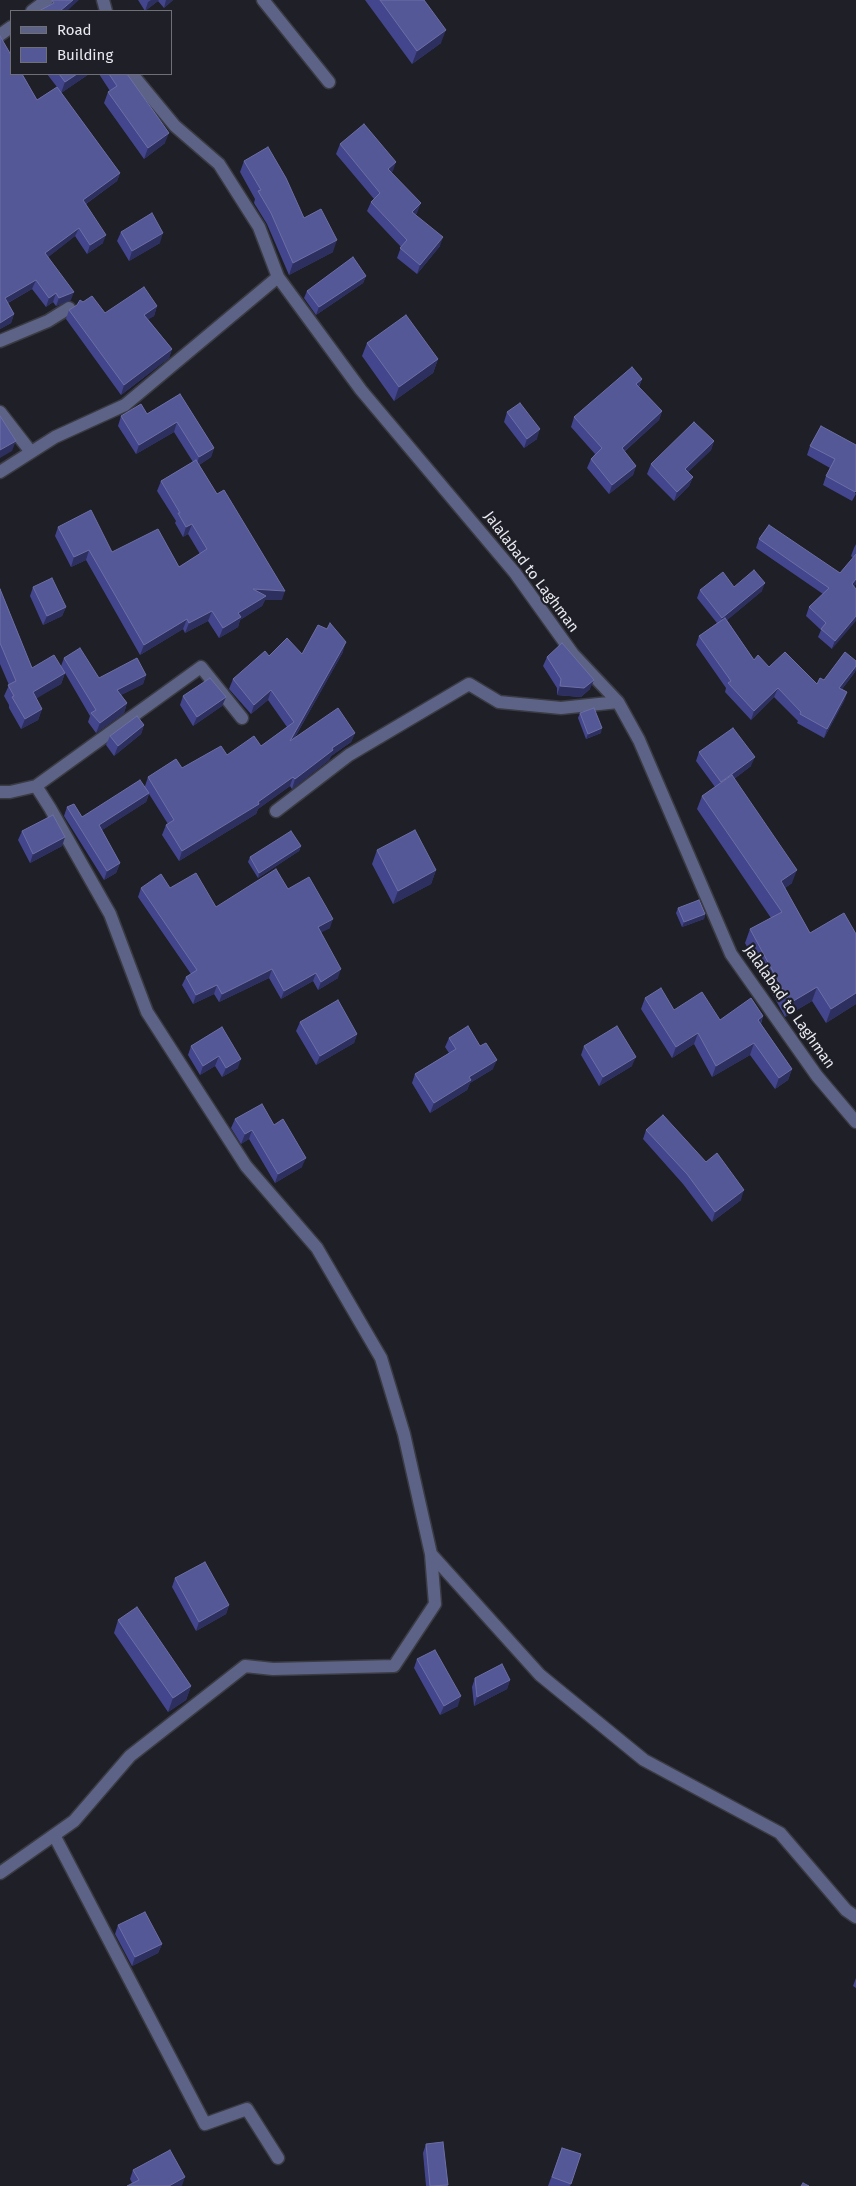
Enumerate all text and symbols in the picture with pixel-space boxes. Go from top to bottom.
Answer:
legend [10,10,172,75]
text: Road [57,21,92,39]
text: Building [57,46,113,64]
street label: Jalalabad to Laghman [480,508,582,636]
street label: Jalalabad to Laghman [739,942,839,1072]

